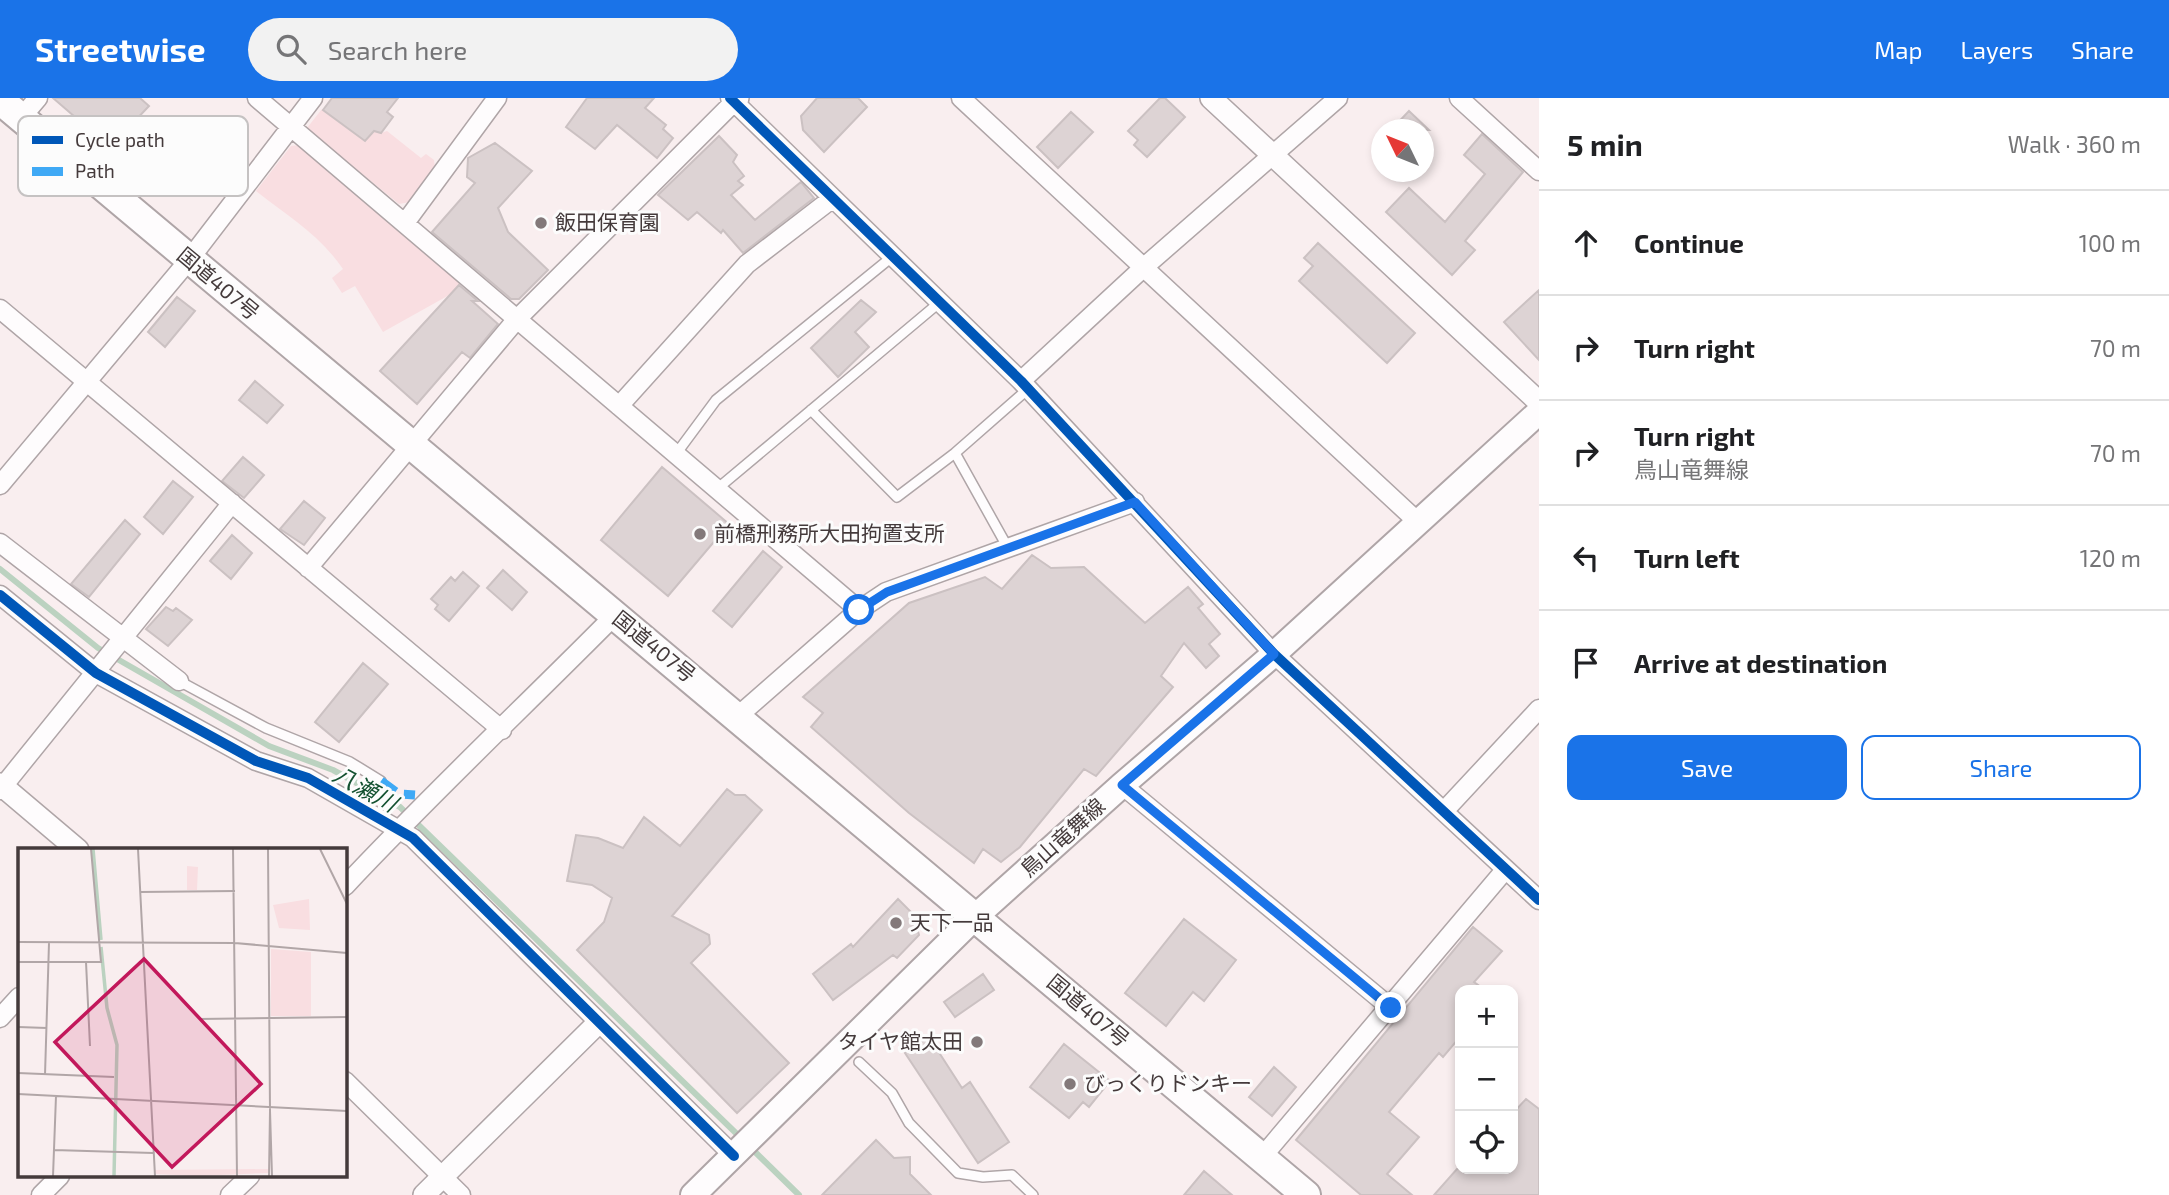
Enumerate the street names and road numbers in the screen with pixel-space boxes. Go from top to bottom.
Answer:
street label: 国道407号 [173,241,265,324]
street label: 国道407号 [608,605,701,687]
street label: 鳥山竜舞線 [1015,792,1109,881]
street label: 国道407号 [1043,968,1135,1051]

